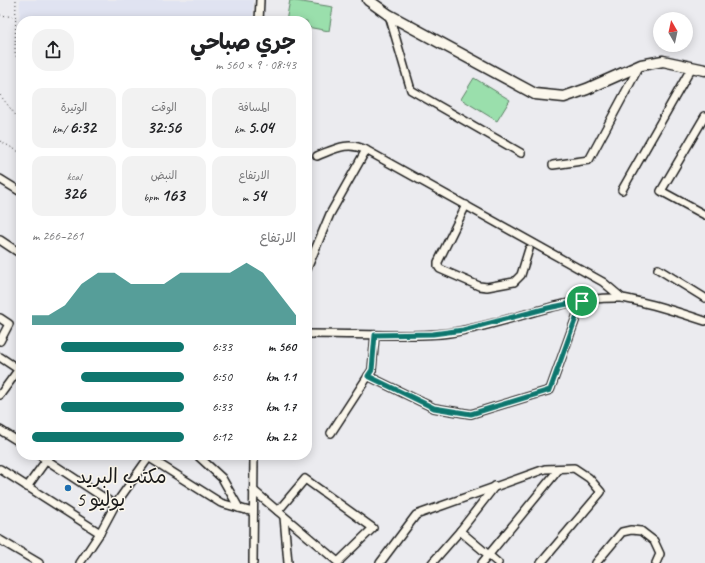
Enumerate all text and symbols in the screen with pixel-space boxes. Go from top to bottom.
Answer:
north arrow [653,12,693,52]
map controls [653,12,693,52]
text: جري صباحي [190,28,296,56]
button: share [32,29,74,71]
text: 08:43 · 9 × 560 m [215,57,296,73]
text: الوتيرة [61,100,87,114]
text: الوقت [151,100,177,114]
text: المسافة [238,100,270,114]
text: 6:32 [69,117,96,138]
text: 32:56 [147,117,181,138]
text: 5.04 [248,117,274,138]
text: /km [52,122,69,136]
text: km [234,122,248,136]
text: النبض [151,168,177,182]
text: الارتفاع [239,168,269,182]
text: kcal [67,169,81,183]
text: 326 [62,183,86,204]
text: 163 [161,185,185,206]
text: 54 [251,185,266,206]
text: bpm [143,190,161,204]
text: m [242,190,251,204]
text: 261–266 m [32,228,83,244]
text: الارتفاع [260,230,296,246]
pin [565,284,599,318]
icon: arrive [571,290,593,312]
text: 6:33 [212,339,232,355]
text: 560 m [268,339,296,355]
text: 6:50 [212,369,232,385]
text: 1.1 km [266,369,296,385]
text: 6:33 [212,399,232,415]
text: 1.7 km [266,399,296,415]
text: 6:12 [212,429,232,445]
text: 2.2 km [266,429,296,445]
place label: مكتب البريد 5 يوليو [76,464,167,512]
marker: مكتب البريد 5 يوليو [63,483,73,493]

